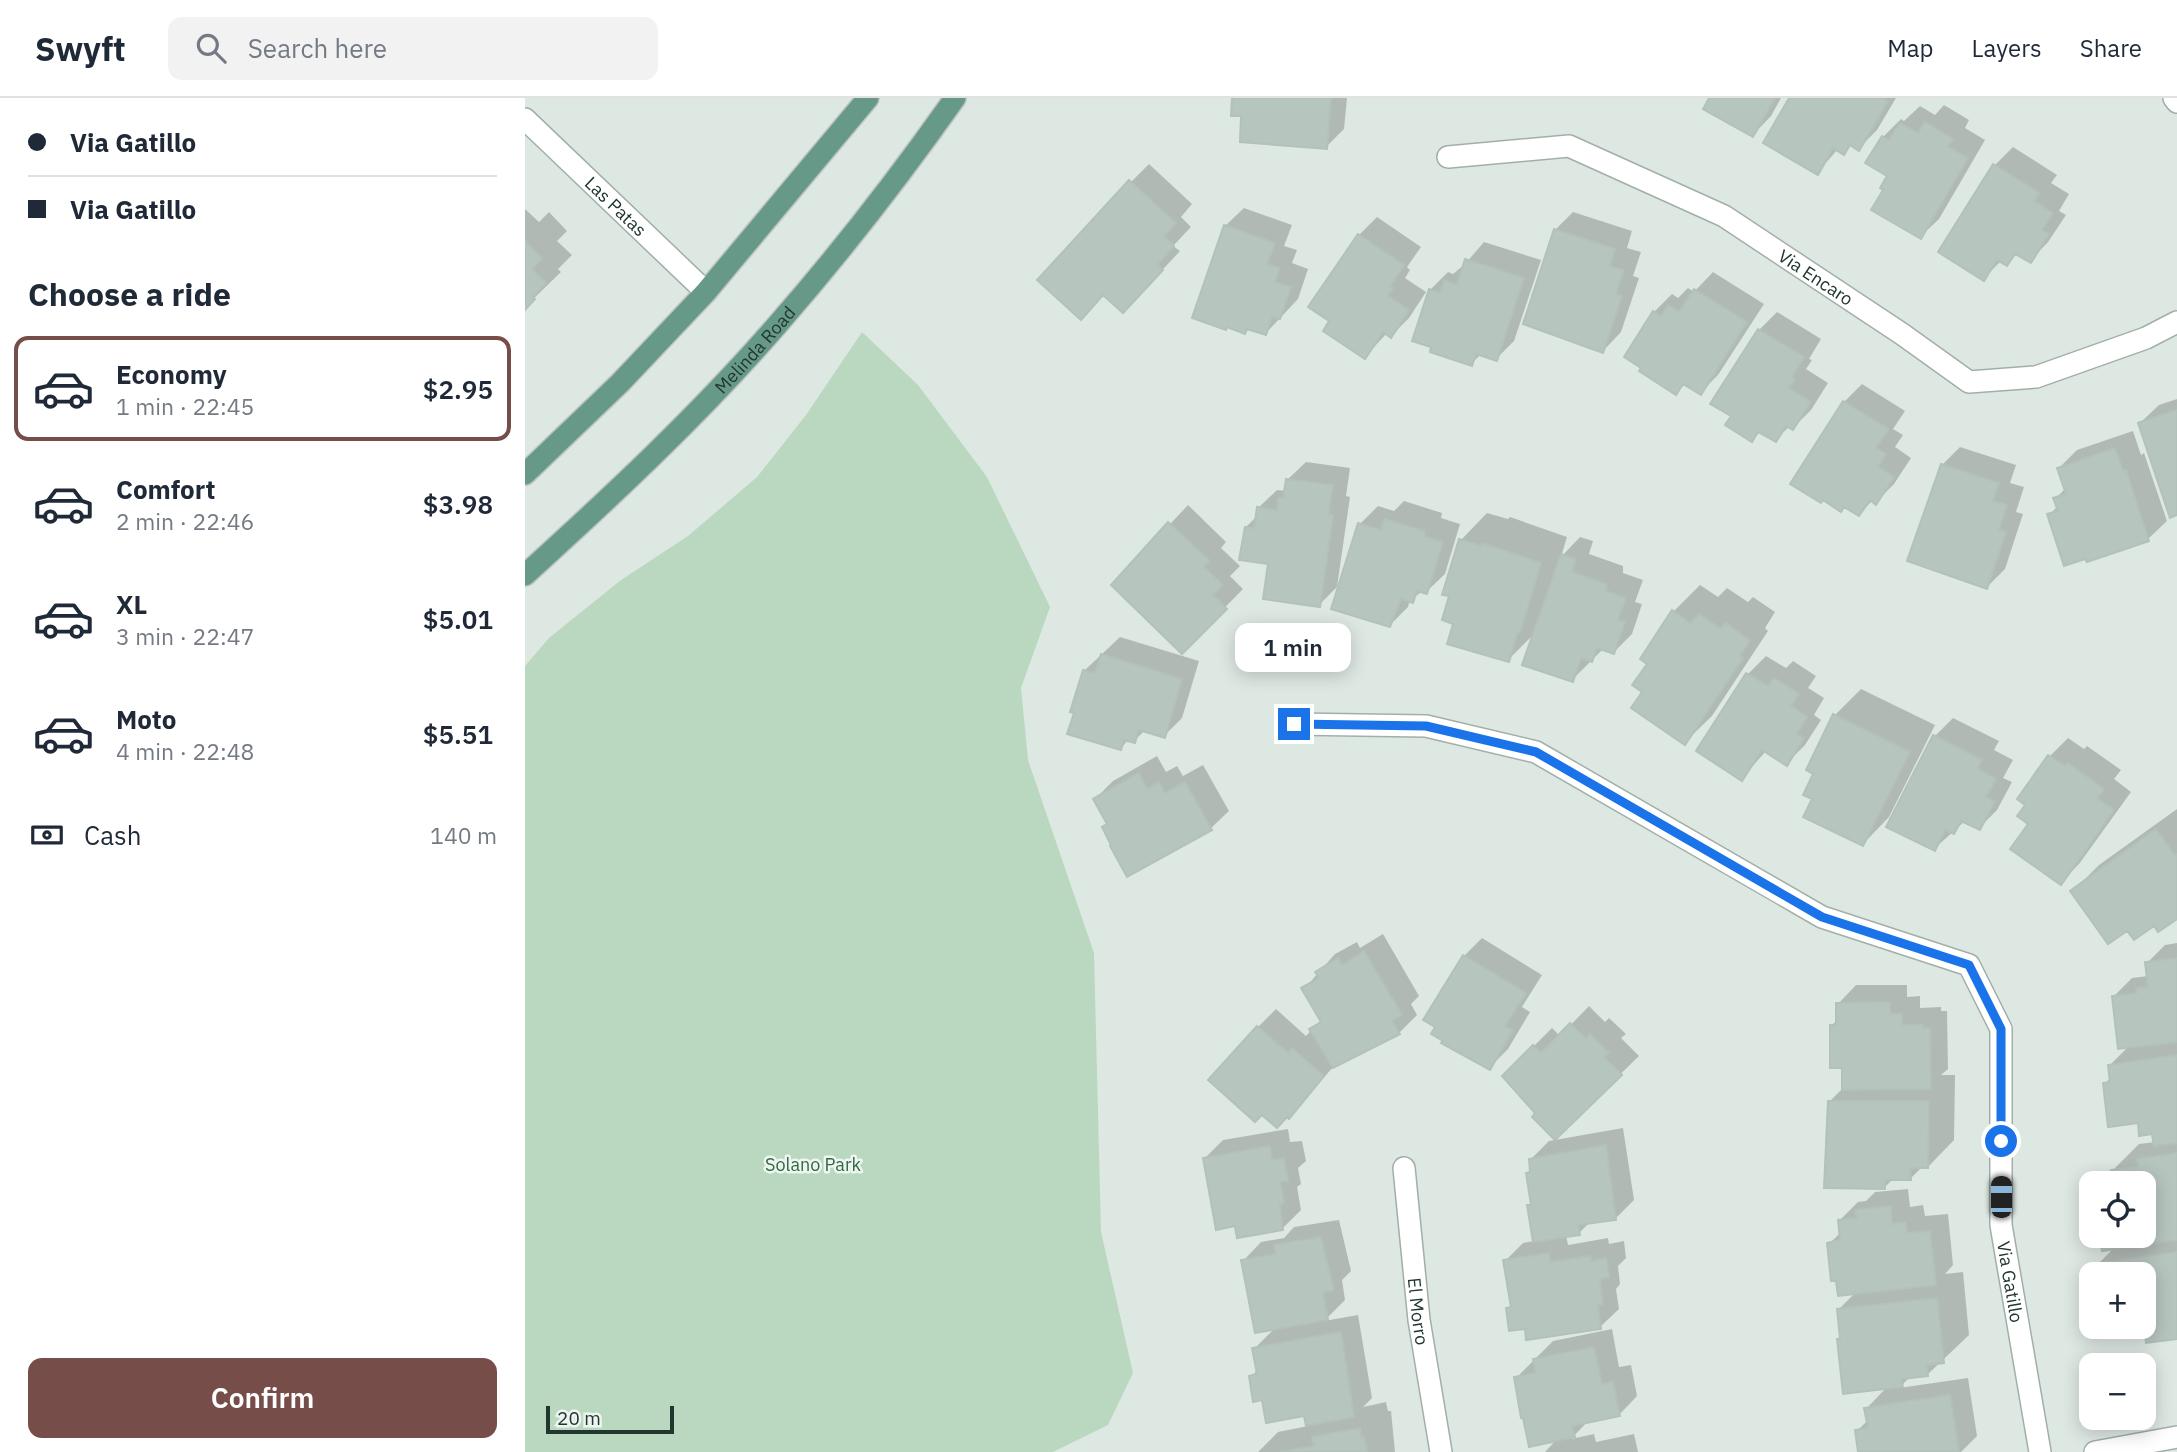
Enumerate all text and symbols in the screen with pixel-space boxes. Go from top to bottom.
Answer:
search box [168,17,658,80]
text: Swyft [35,27,126,70]
icon: search [192,29,230,67]
text: Search here [248,31,387,65]
text: Map [1887,32,1934,64]
text: Layers [1972,32,2042,64]
text: Share [2080,32,2142,64]
text: Via Gatillo [70,125,196,159]
street label: Las Patas [580,171,652,241]
text: Via Gatillo [70,192,196,226]
street label: Via Encaro [1774,244,1858,310]
text: Choose a ride [28,273,231,315]
street label: Melinda Road [709,301,800,398]
icon: car [32,357,95,420]
text: Economy [116,357,227,391]
text: $2.95 [423,372,493,406]
text: 1 min · 22:45 [116,391,254,421]
icon: car [32,472,95,535]
text: Comfort [116,472,215,506]
text: $3.98 [423,487,493,521]
text: 2 min · 22:46 [116,506,254,536]
icon: car [32,587,95,650]
text: XL [116,587,147,621]
text: $5.01 [423,602,493,636]
text: 3 min · 22:47 [116,621,254,651]
callout: 1 min [1236,622,1352,672]
text: 1 min [1263,632,1323,662]
icon: car [32,702,95,765]
text: Moto [116,702,176,736]
route end [1278,708,1310,740]
text: $5.51 [423,717,493,751]
text: 4 min · 22:48 [116,736,254,766]
icon: cash [28,816,66,854]
text: Cash [84,818,141,852]
text: 140 m [430,820,497,850]
route start [1985,1125,2017,1157]
park label: Solano Park [765,1153,862,1176]
map controls [2079,1171,2156,1430]
button: locate [2079,1171,2156,1248]
car [1991,1176,2012,1218]
street label: Via Gatillo [1992,1239,2029,1324]
button: + [2079,1262,2156,1339]
street label: El Morro [1403,1277,1434,1347]
button: − [2079,1353,2156,1430]
button: Confirm [28,1358,497,1438]
scale bar [546,1403,674,1435]
text: 20 m [557,1406,601,1430]

